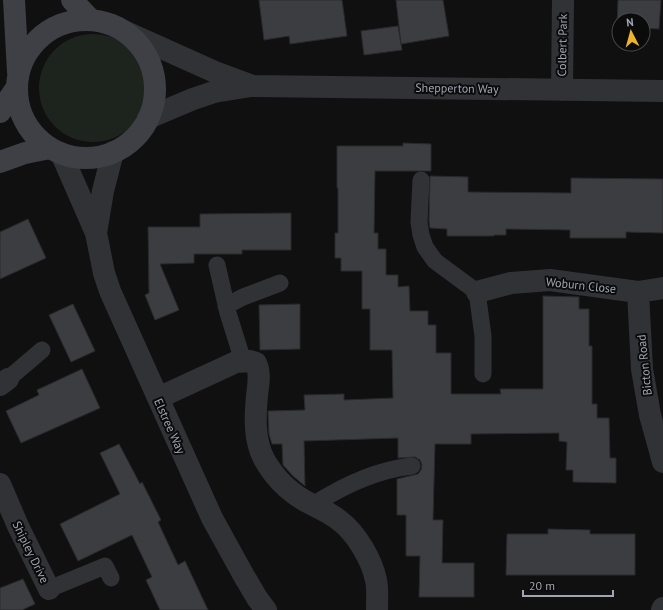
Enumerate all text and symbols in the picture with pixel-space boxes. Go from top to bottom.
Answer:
north arrow [611,12,651,52]
street label: Colbert Park [554,13,570,76]
text: N [626,15,634,29]
street label: Shepperton Way [415,80,499,96]
street label: Woburn Close [545,274,617,296]
street label: Bicton Road [633,334,655,396]
street label: Elstree Way [151,396,189,456]
street label: Shipley Drive [10,518,52,586]
scale bar [523,572,613,598]
text: 20 m [529,578,555,593]

